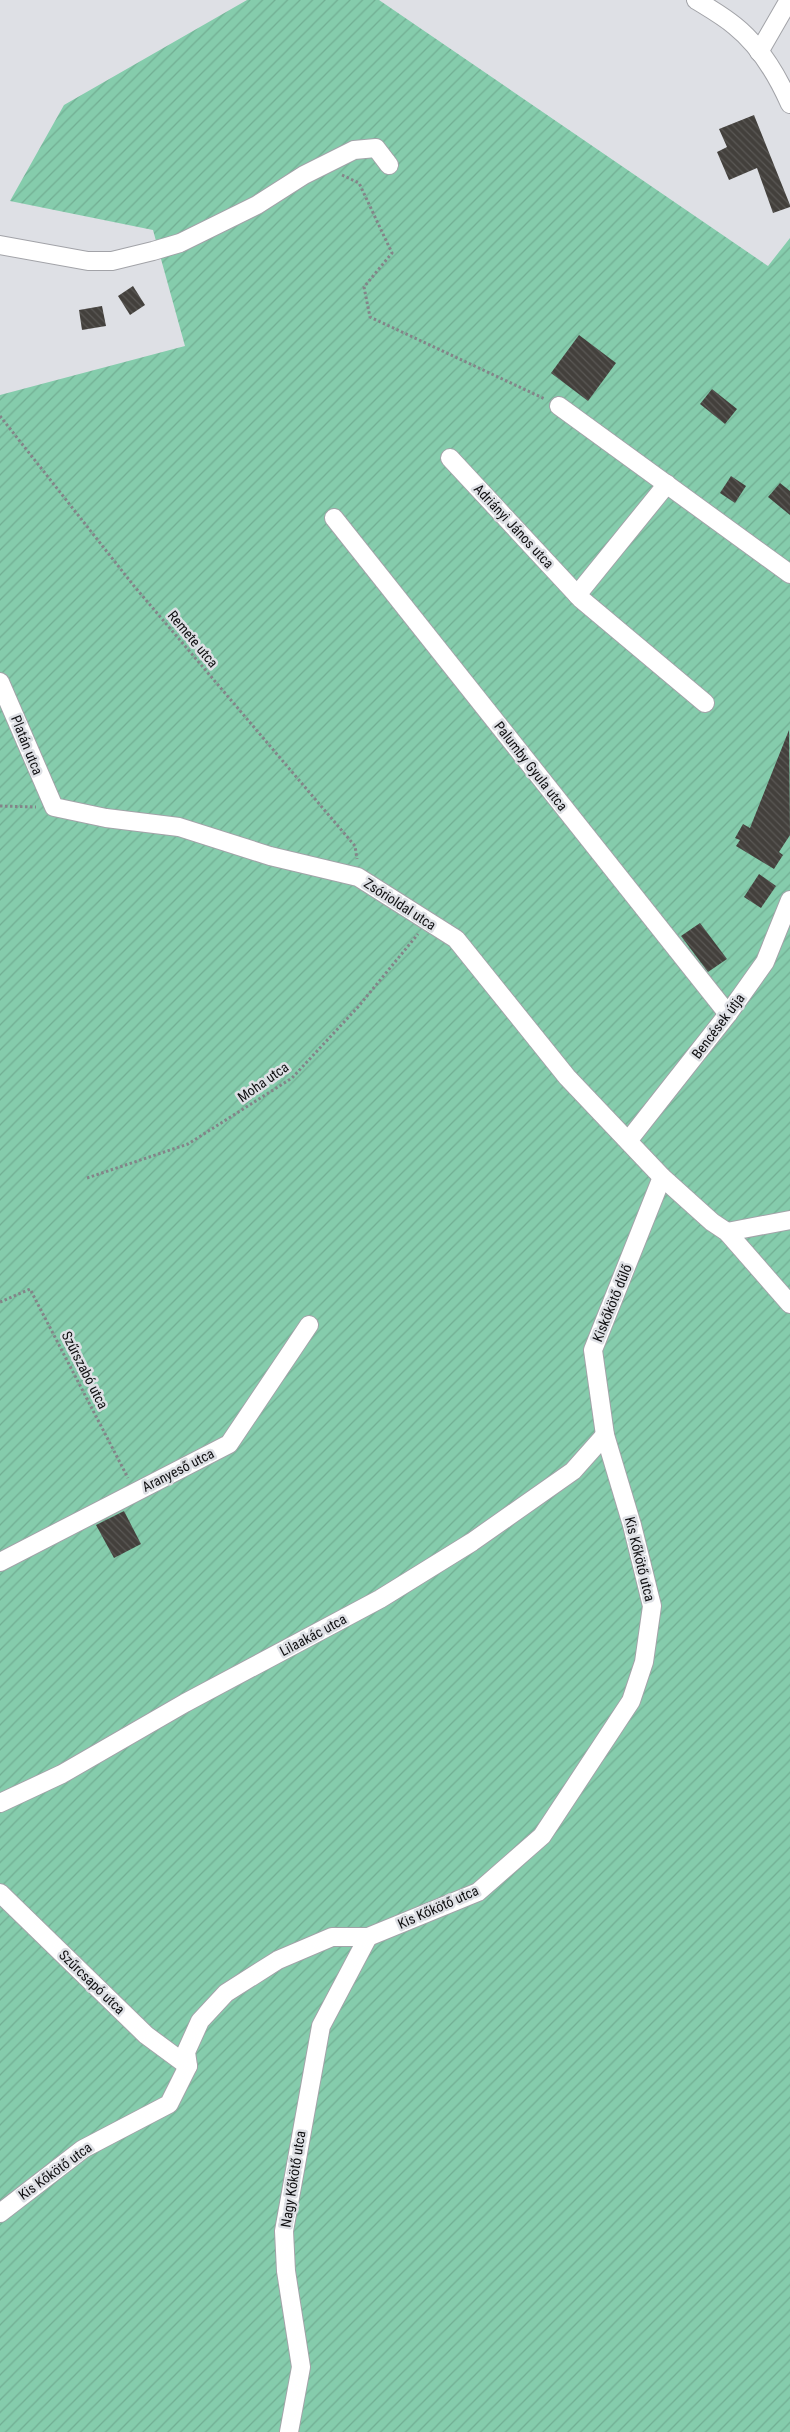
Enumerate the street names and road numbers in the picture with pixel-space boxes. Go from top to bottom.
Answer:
street label: Adriányi János utca [471,481,557,571]
street label: Remete utca [165,607,221,671]
street label: Platán utca [8,713,46,777]
street label: Palumby Gyula utca [491,718,571,814]
street label: Zsórioldal utca [361,875,439,933]
street label: Bencések útja [688,990,748,1062]
street label: Moha utca [235,1059,291,1105]
street label: Kiskőkötő dűlő [589,1262,635,1344]
street label: Szűrszabó utca [59,1329,111,1411]
street label: Aranyeső utca [139,1445,217,1495]
street label: Kis Kőkötő utca [622,1515,658,1603]
street label: Lilaakác utca [277,1611,349,1659]
street label: Kis Kőkötő utca [395,1882,481,1932]
street label: Szűrcsapó utca [56,1947,128,2017]
street label: Nagy Kőkötő utca [277,2130,309,2228]
street label: Kis Kőkötő utca [15,2139,95,2203]

